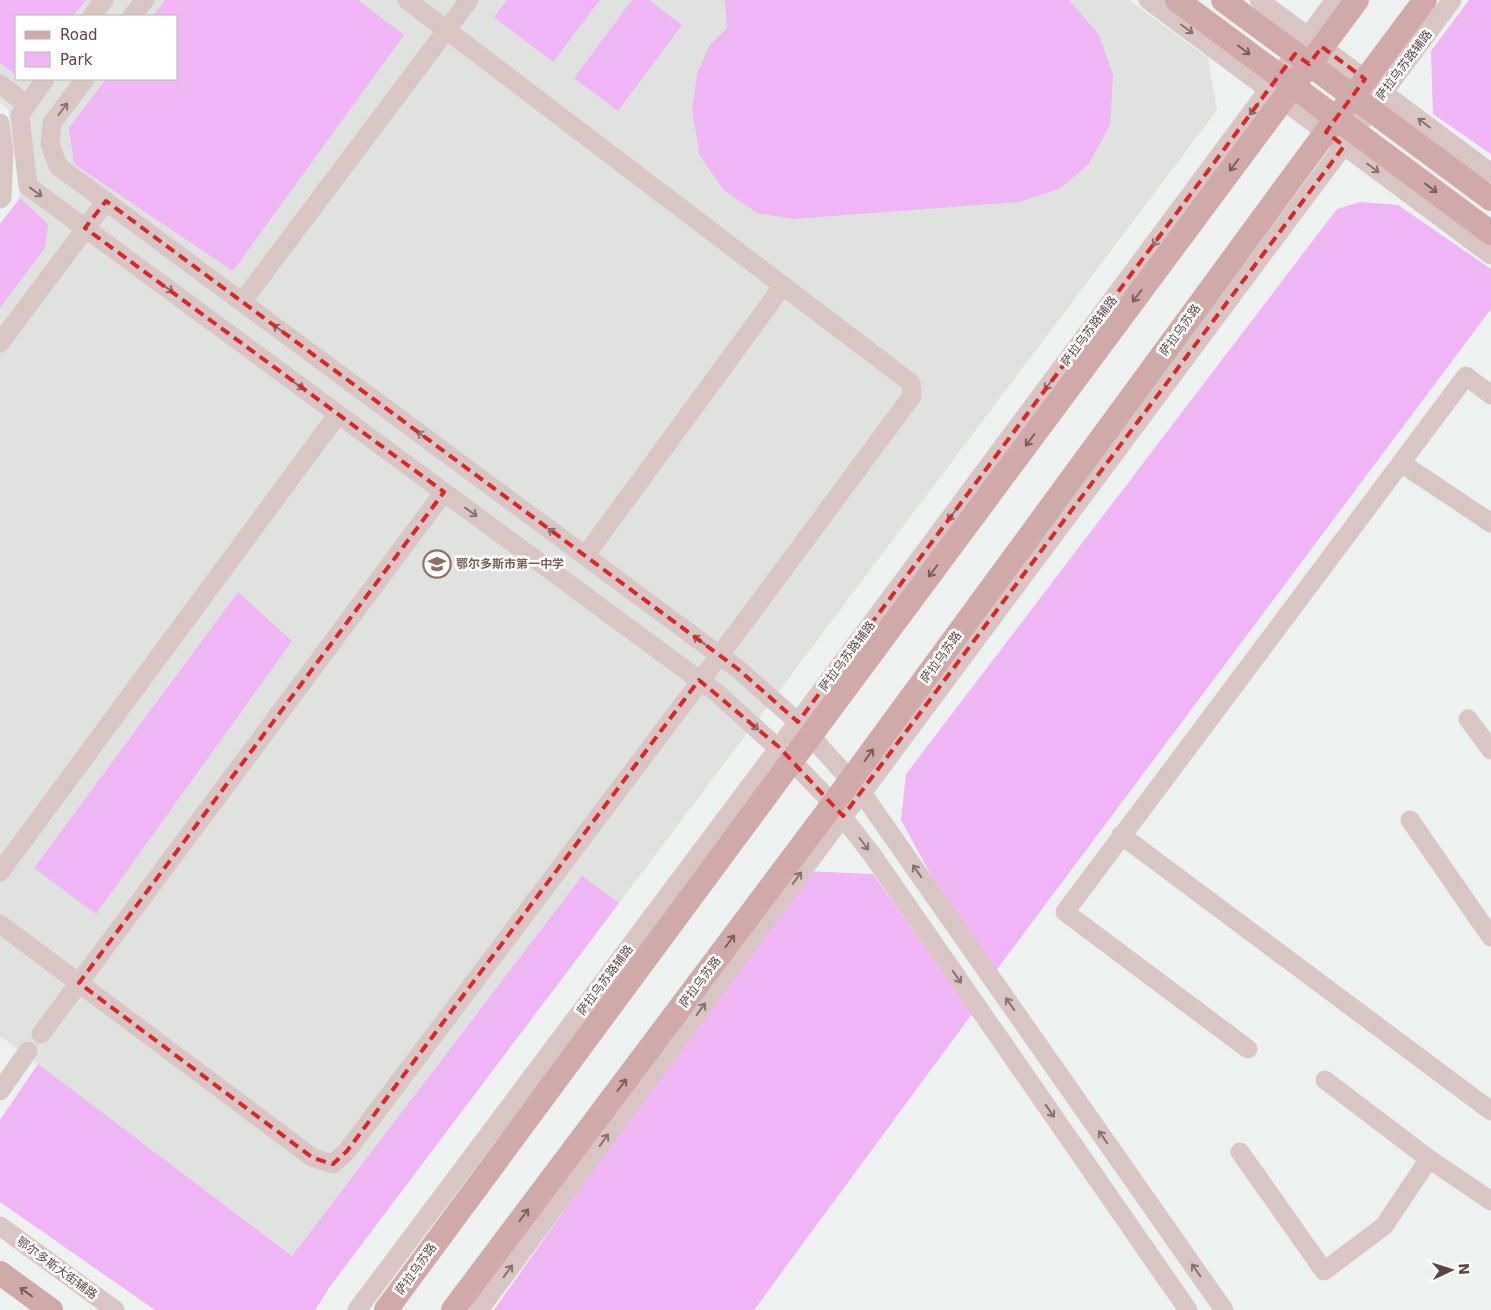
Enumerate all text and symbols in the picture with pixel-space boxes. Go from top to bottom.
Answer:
legend [15,15,178,80]
one-way arrow [1180,24,1194,34]
text: Road [60,26,98,44]
street label: 萨拉乌苏路辅路 [1373,27,1435,103]
one-way arrow [1237,45,1251,55]
text: Park [60,51,93,69]
one-way arrow [1248,102,1259,115]
one-way arrow [57,103,68,116]
one-way arrow [1417,118,1431,128]
one-way arrow [1229,158,1239,172]
one-way arrow [1366,162,1379,173]
one-way arrow [1424,183,1437,194]
one-way arrow [29,187,43,197]
one-way arrow [1152,233,1162,247]
one-way arrow [160,283,173,294]
one-way arrow [1132,289,1142,303]
street label: 萨拉乌苏路辅路 [1058,293,1120,369]
street label: 萨拉乌苏路 [1157,302,1203,358]
one-way arrow [272,324,286,334]
one-way arrow [1044,377,1055,390]
one-way arrow [291,380,305,390]
one-way arrow [416,431,430,441]
one-way arrow [1024,433,1035,446]
one-way arrow [464,507,478,517]
one-way arrow [947,508,958,521]
one-way arrow [548,527,561,538]
school or university icon: 鄂尔多斯市第一中学 [422,549,452,579]
place label: 鄂尔多斯市第一中学 [456,557,564,571]
one-way arrow [927,564,938,577]
street label: 萨拉乌苏路辅路 [816,618,878,694]
street label: 萨拉乌苏路 [918,629,964,685]
one-way arrow [693,634,706,645]
one-way arrow [747,719,760,731]
one-way arrow [864,748,874,762]
one-way arrow [859,837,869,851]
one-way arrow [912,864,922,878]
one-way arrow [792,871,802,885]
one-way arrow [725,934,735,948]
street label: 萨拉乌苏路辅路 [574,942,636,1018]
street label: 萨拉乌苏路 [676,954,724,1010]
one-way arrow [952,970,962,984]
one-way arrow [1005,997,1015,1011]
one-way arrow [695,1003,706,1016]
one-way arrow [616,1079,627,1092]
one-way arrow [1045,1103,1055,1117]
one-way arrow [1098,1130,1108,1144]
one-way arrow [599,1133,609,1147]
one-way arrow [519,1208,529,1222]
street label: 鄂尔多斯大街辅路 [14,1234,100,1302]
street label: 萨拉乌苏路 [393,1241,439,1297]
north arrow [1426,1245,1476,1295]
one-way arrow [1191,1263,1201,1277]
text: N [1456,1263,1472,1275]
one-way arrow [503,1264,513,1278]
one-way arrow [19,1287,33,1297]

